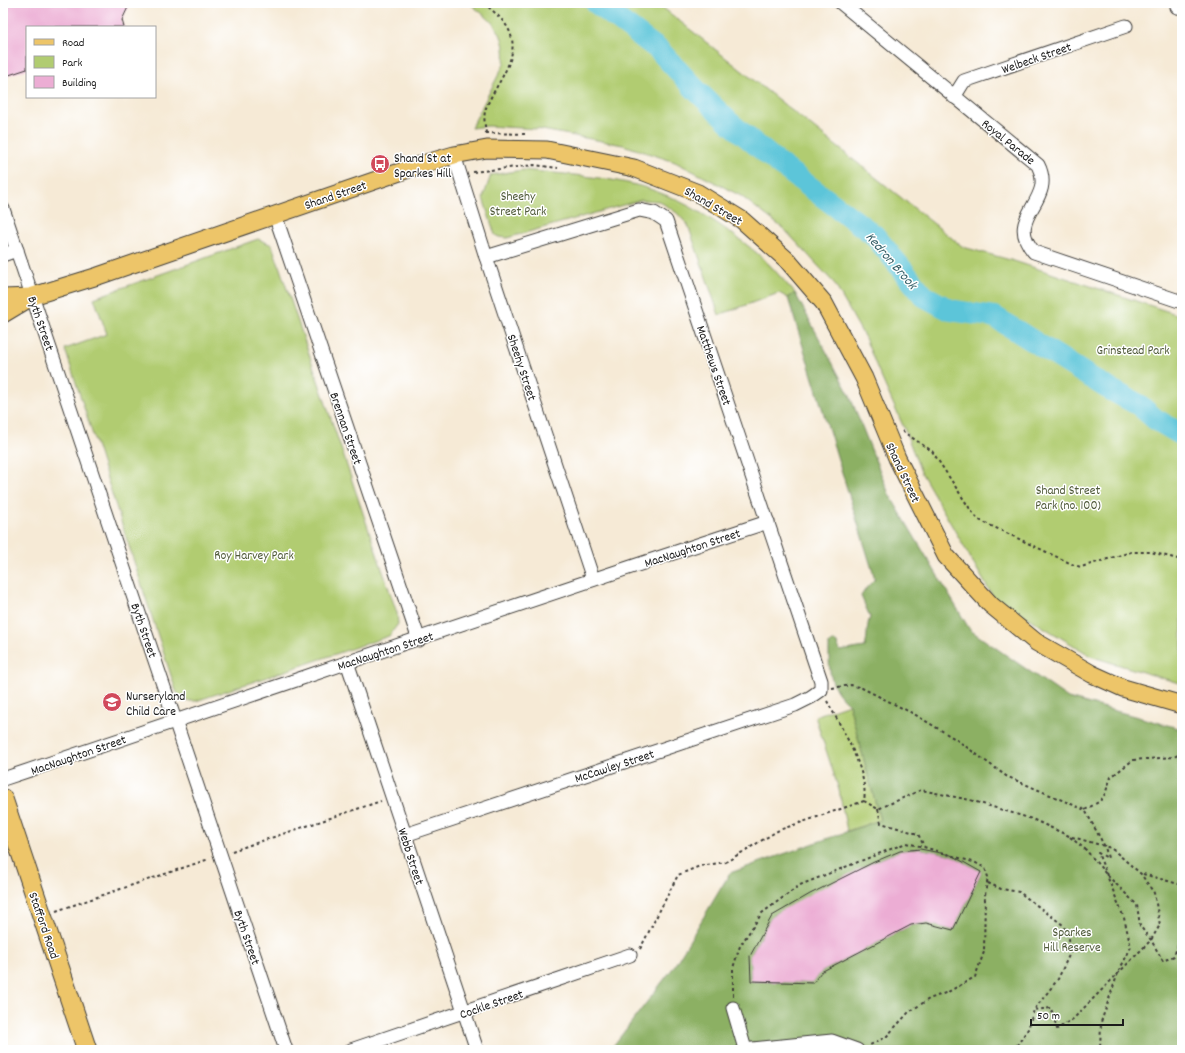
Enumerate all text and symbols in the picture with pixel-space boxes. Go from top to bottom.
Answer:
legend [26,26,156,98]
text: Road [62,35,84,52]
street label: Welbeck Street [999,38,1074,80]
text: Park [62,55,83,72]
text: Building [62,75,97,92]
street label: Royal Parade [976,115,1039,171]
place label: Shand St at Sparkes Hill [394,150,451,184]
bus stop icon: Shand St at Sparkes Hill [369,153,391,175]
street label: Shand Street [302,177,370,216]
street label: Shand Street [680,183,746,232]
park label: Sheehy Street Park [490,188,546,222]
water label: Kedron Brook [860,228,922,295]
street label: Byth Street [21,294,58,354]
street label: Matthews Street [690,323,735,409]
street label: Sheehy Street [501,332,540,404]
park label: Grinstead Park [1096,342,1170,361]
street label: Brennan Street [323,390,366,468]
street label: Shand Street [880,440,924,506]
park label: Shand Street Park (no. 100) [1035,482,1101,516]
street label: MacNaughton Street [642,525,743,574]
park label: Roy Harvey Park [214,547,294,566]
street label: Byth Street [124,601,161,661]
street label: MacNaughton Street [335,628,436,677]
place label: Nurseryland Child Care [126,688,185,722]
school or university icon: Nurseryland Child Care [101,691,123,713]
street label: MacNaughton Street [29,731,129,782]
street label: McCawley Street [573,746,657,789]
street label: Webb Street [391,826,428,888]
street label: Stafford Road [22,890,63,962]
street label: Byth Street [227,908,264,968]
park label: Sparkes Hill Reserve [1043,924,1101,958]
street label: Cockle Street [457,986,526,1025]
scale bar [1031,1001,1123,1027]
text: 50 m [1037,1008,1060,1025]

